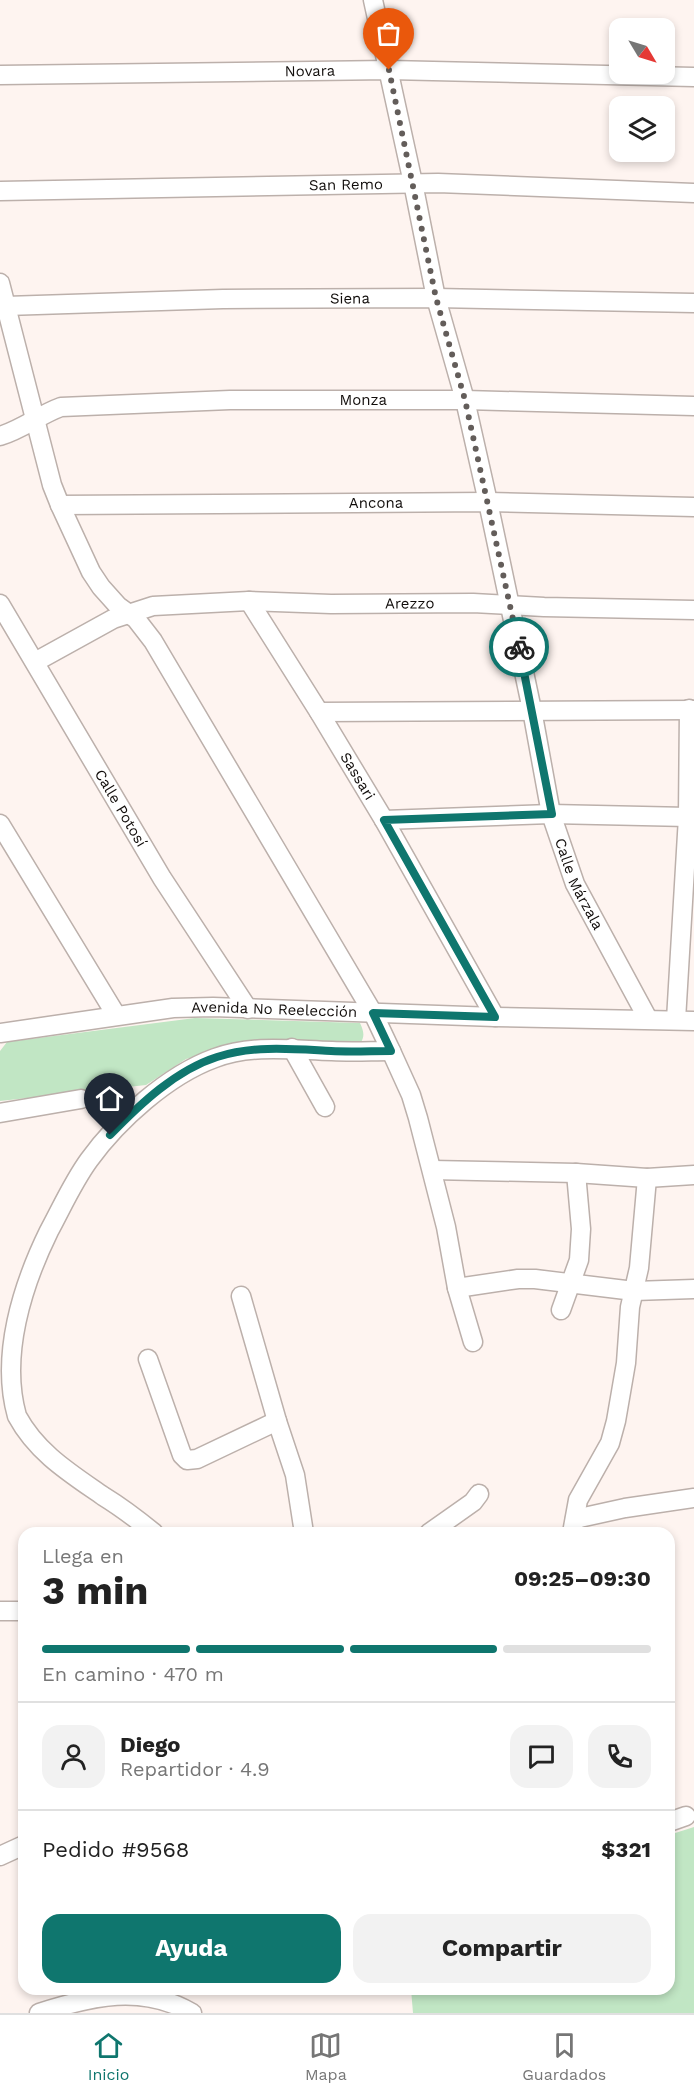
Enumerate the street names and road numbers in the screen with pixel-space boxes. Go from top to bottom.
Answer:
street label: Novara [285,62,336,80]
street label: San Remo [309,175,383,194]
street label: Siena [330,289,370,307]
street label: Monza [339,391,387,409]
street label: Ancona [349,494,404,512]
street label: Arezzo [385,594,434,613]
street label: Sassari [336,749,379,803]
street label: Calle Potosí [91,766,150,850]
street label: Calle Márzala [551,836,607,933]
street label: Avenida No Reelección [191,998,358,1021]

